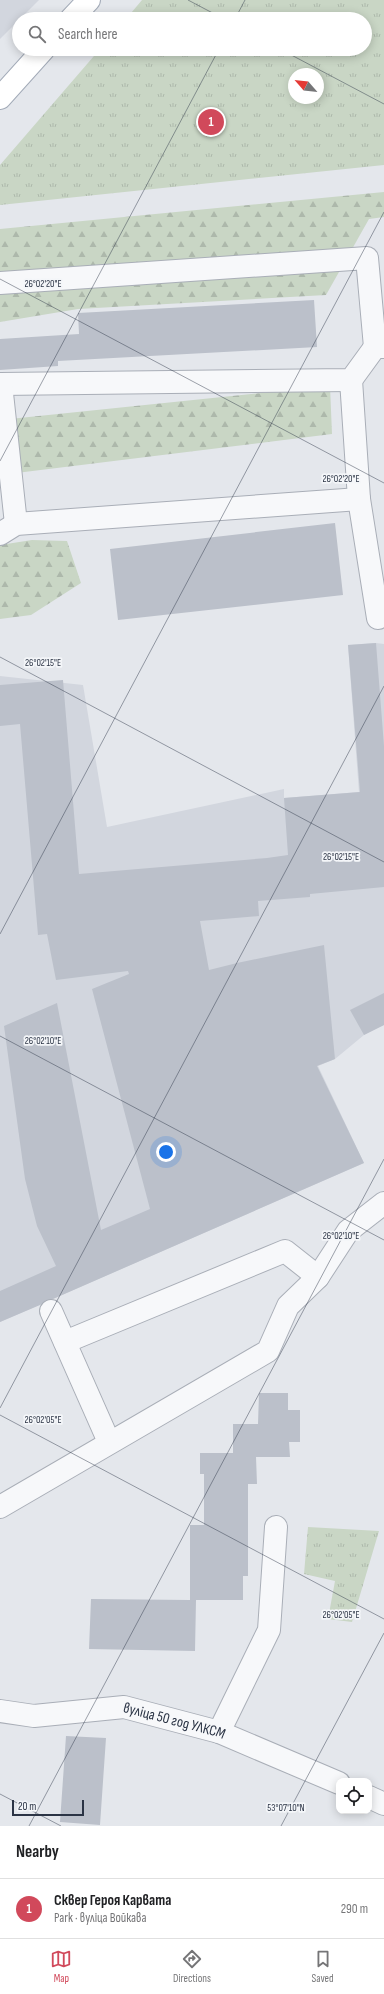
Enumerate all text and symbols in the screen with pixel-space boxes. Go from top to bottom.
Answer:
search box [12,12,372,56]
icon: search [26,23,48,45]
text: Search here [58,25,118,44]
north arrow [288,68,324,104]
pin: 1 [198,107,224,137]
text: 26°02'20"E [24,278,62,290]
text: 26°02'20"E [322,473,360,485]
text: 26°02'15"E [25,657,61,669]
text: 26°02'15"E [323,851,359,863]
text: 26°02'10"E [25,1035,61,1047]
your location [156,1142,176,1162]
text: 26°02'10"E [323,1230,359,1242]
text: 26°02'05"E [24,1414,62,1426]
text: 26°02'05"E [322,1609,360,1621]
street label: вуліца 50 год УЛКСМ [121,1698,228,1744]
map controls [336,1778,372,1814]
button: locate [336,1778,372,1814]
scale bar [12,1798,84,1817]
text: 20 m [18,1800,36,1813]
text: 53°07'10"N [267,1802,305,1814]
text: Nearby [16,1842,59,1862]
text: Сквер Героя Карвата [54,1891,171,1910]
text: 1 [26,1901,32,1917]
text: 290 m [341,1901,368,1917]
text: Park · вуліца Войкава [54,1910,147,1926]
tab: Map [50,1948,72,1985]
tab: Directions [173,1948,211,1985]
tab: Saved [312,1948,334,1985]

